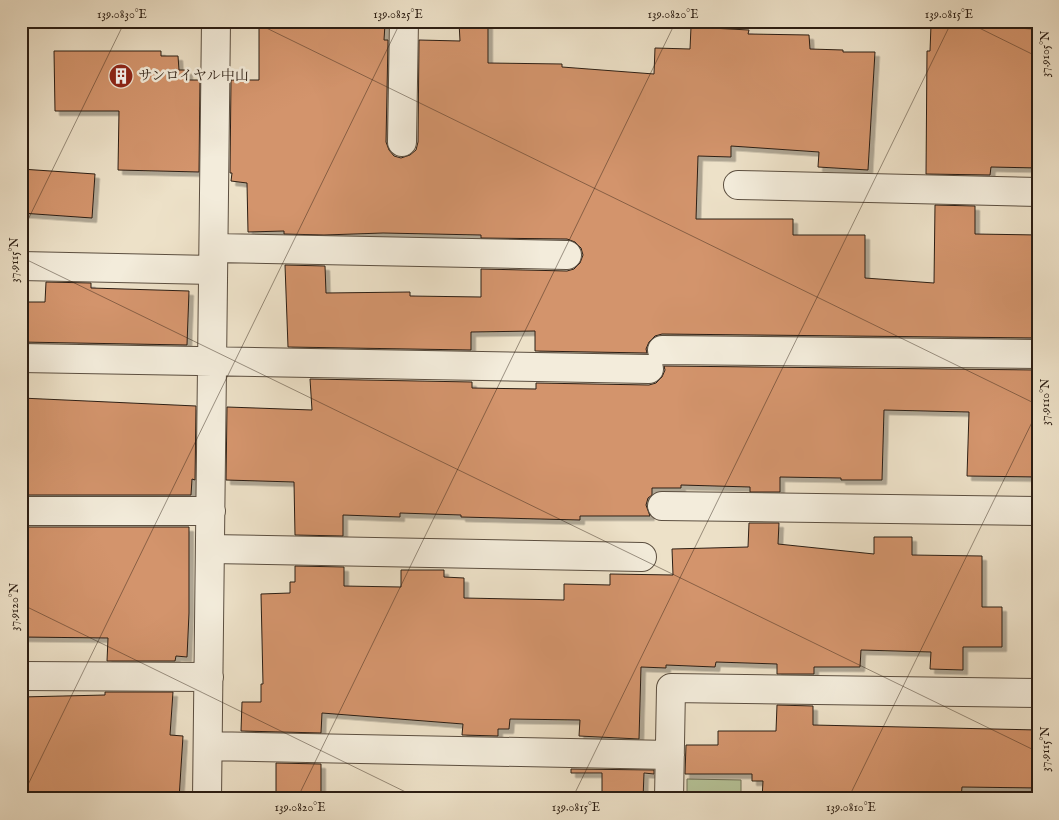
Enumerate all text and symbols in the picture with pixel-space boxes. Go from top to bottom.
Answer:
text: 139.0830°E [97,7,147,22]
text: 139.0825°E [373,7,423,22]
text: 139.0820°E [647,7,699,22]
text: 139.0815°E [925,7,973,22]
text: 37.9105°N [1038,30,1053,77]
building icon: サンロイヤル中山 [108,63,134,89]
place label: サンロイヤル中山 [138,67,249,85]
text: 37.9115°N [7,237,22,283]
text: 37.9110°N [1038,378,1053,425]
text: 37.9120°N [7,582,22,631]
text: 37.9115°N [1038,726,1053,772]
text: 139.0820°E [274,800,326,815]
text: 139.0815°E [552,800,600,815]
text: 139.0810°E [826,800,876,815]

